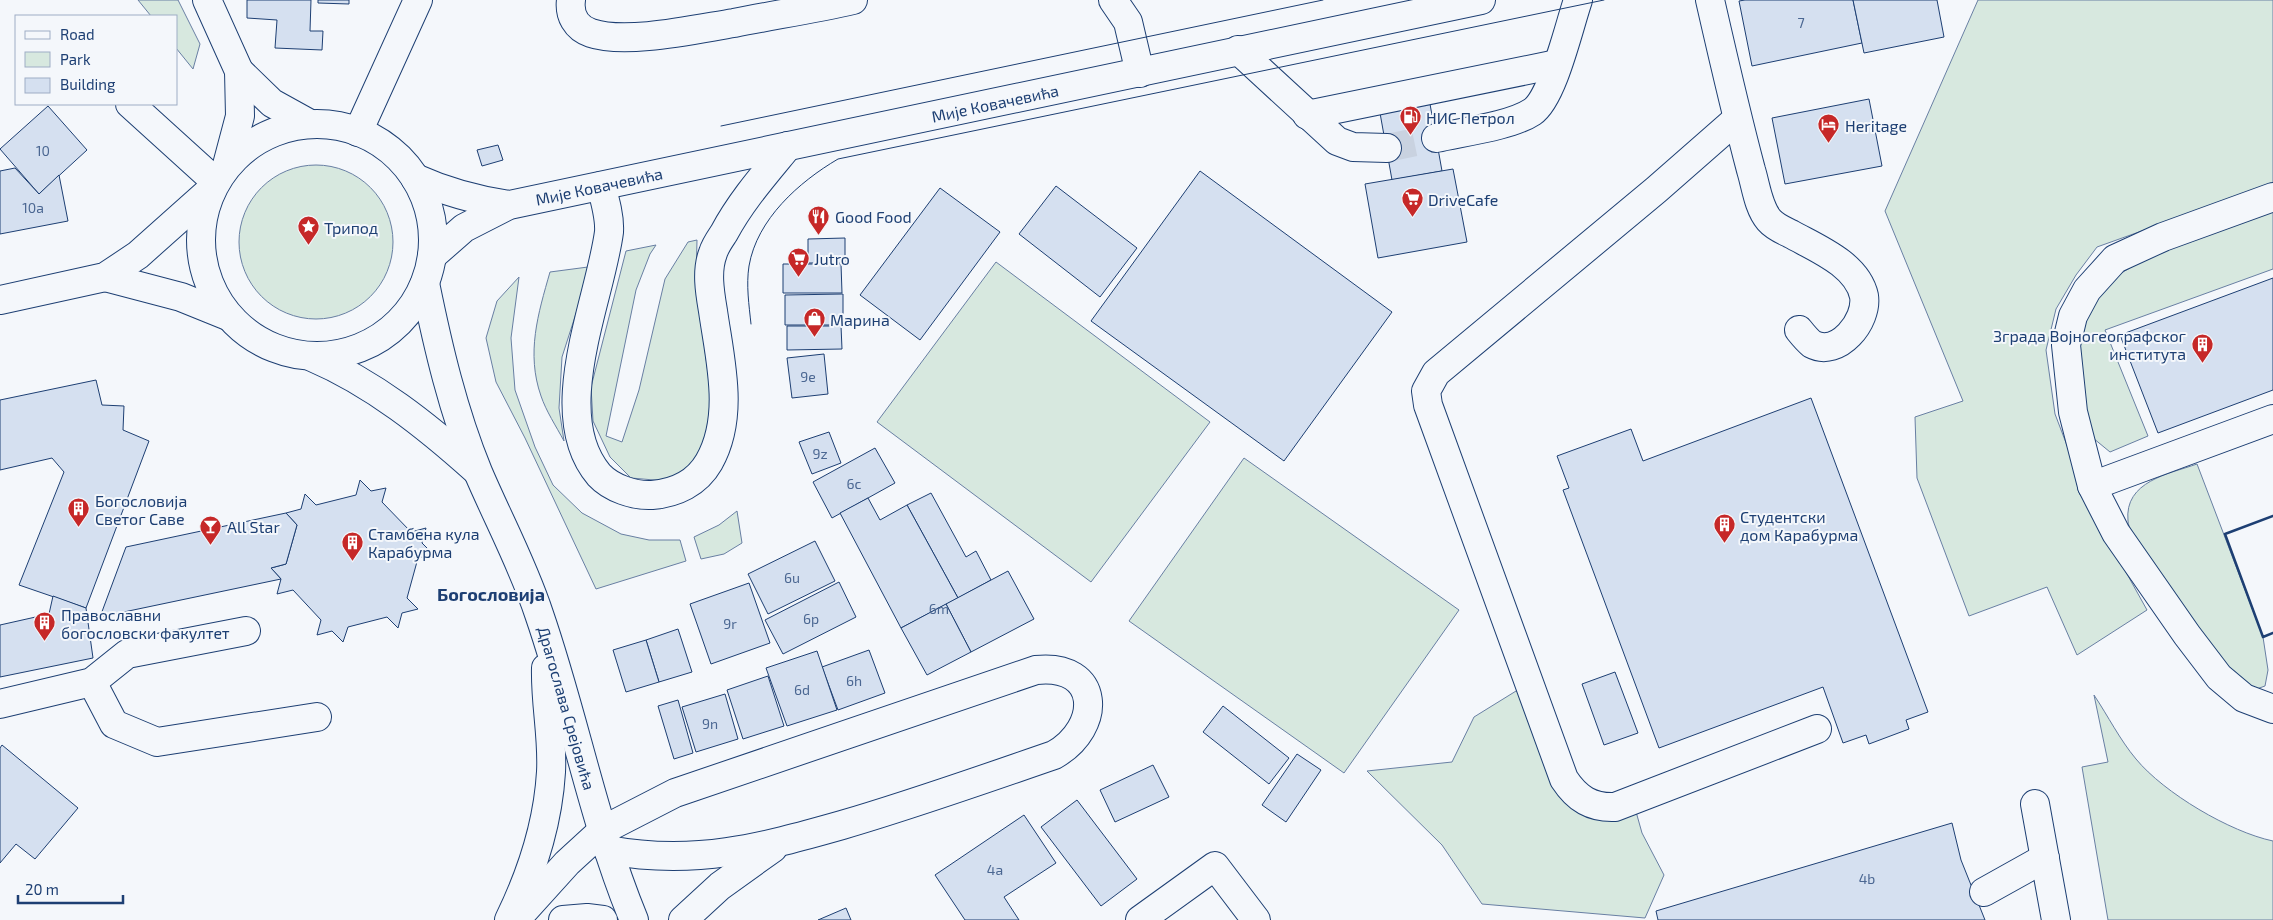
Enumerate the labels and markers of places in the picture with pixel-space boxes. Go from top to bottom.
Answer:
fuel station icon: НИС Петрол [1398,105,1422,136]
place label: НИС Петрол [1426,108,1515,127]
hotel icon: Heritage [1817,113,1841,144]
place label: Heritage [1845,116,1907,135]
supermarket icon: DriveCafe [1400,187,1424,218]
place label: DriveCafe [1428,190,1498,209]
restaurant icon: Good Food [807,204,831,235]
place label: Good Food [835,207,912,226]
place icon: Трипод [296,215,320,246]
place label: Трипод [324,218,378,237]
supermarket icon: Jutro [786,246,810,277]
place label: Jutro [814,249,850,268]
shop icon: Марина [802,307,826,338]
place label: Марина [830,310,890,329]
place label: Зграда Војногеографског института [1993,326,2187,364]
building icon: Зграда Војногеографског института [2190,332,2214,363]
place label: Богословија Светог Саве [95,491,187,528]
building icon: Богословија Светог Саве [67,497,91,528]
place label: Студентски дом Карабурма [1740,507,1858,545]
building icon: Студентски дом Карабурма [1712,513,1736,544]
bar icon: All Star [199,514,223,545]
place label: All Star [227,517,280,536]
place label: Стамбена кула Карабурма [368,524,480,562]
building icon: Стамбена кула Карабурма [340,530,364,561]
place label: Православни богословски факултет [61,605,230,643]
building icon: Православни богословски факултет [33,611,57,642]

